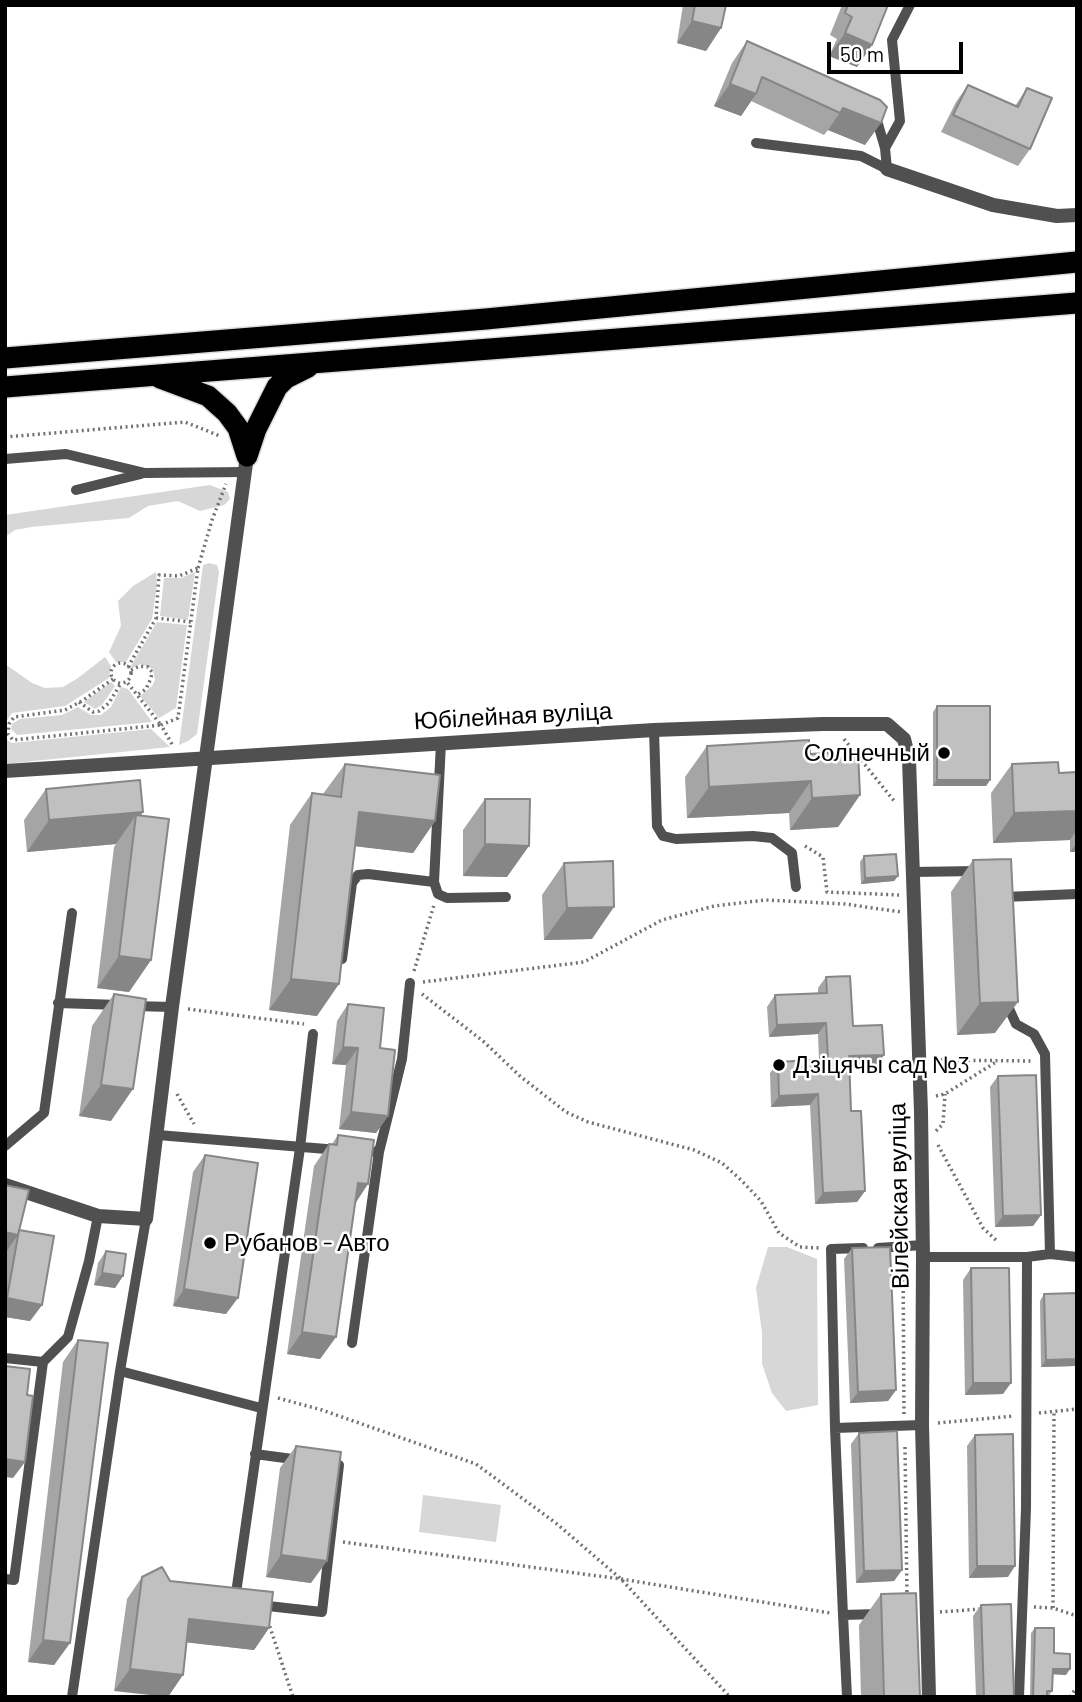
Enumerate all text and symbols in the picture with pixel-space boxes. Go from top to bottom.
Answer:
scale bar [830,28,967,72]
text: 50 m [840,41,884,66]
street label: Юбілейная вуліца [413,696,613,736]
place label: Солнечный [804,739,930,767]
marker: Солнечный [936,745,952,761]
place label: Дзіцячы сад №3 [793,1051,970,1079]
marker: Дзіцячы сад №3 [771,1057,787,1073]
street label: Вілейская вуліца [883,1103,915,1289]
place label: Рубанов - Авто [224,1229,390,1257]
marker: Рубанов - Авто [202,1235,218,1251]

